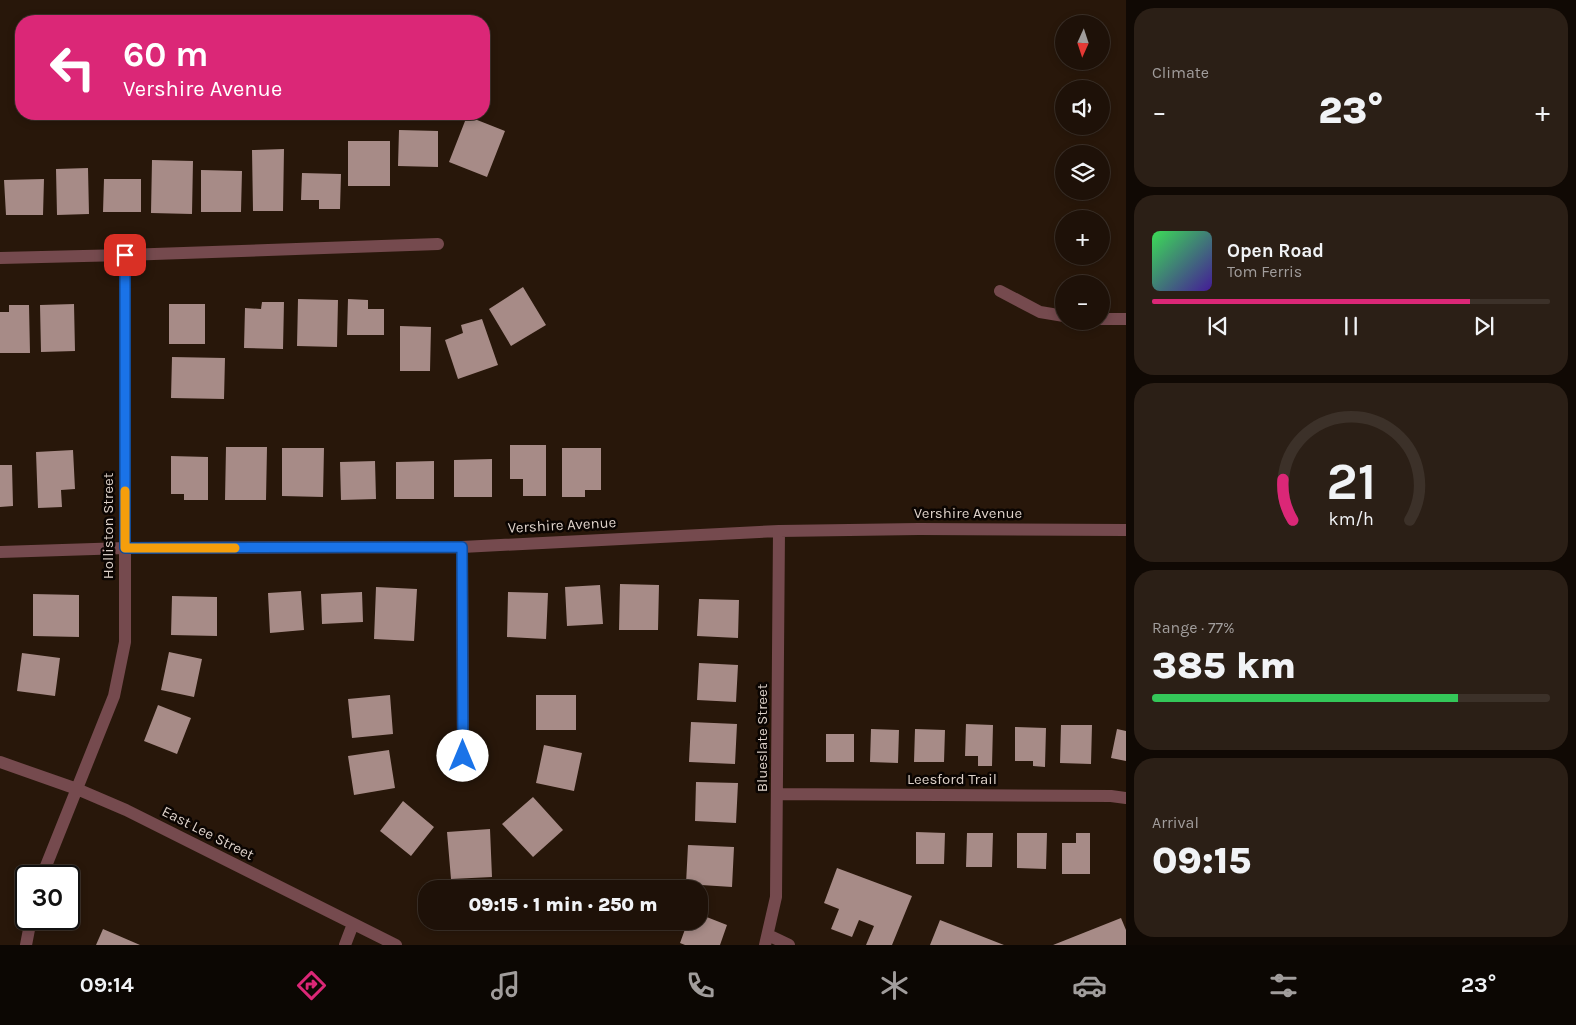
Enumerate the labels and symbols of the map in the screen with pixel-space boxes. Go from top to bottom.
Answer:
north arrow [1055,15,1110,70]
pin [104,234,146,276]
street label: Holliston Street [99,472,117,579]
street label: Vershire Avenue [914,504,1022,522]
street label: Vershire Avenue [507,513,617,537]
street label: Blueslate Street [753,683,771,792]
position arrow [436,729,488,781]
street label: Leesford Trail [907,770,997,788]
street label: East Lee Street [159,802,257,864]
speed limit sign: 30 [15,865,80,930]

